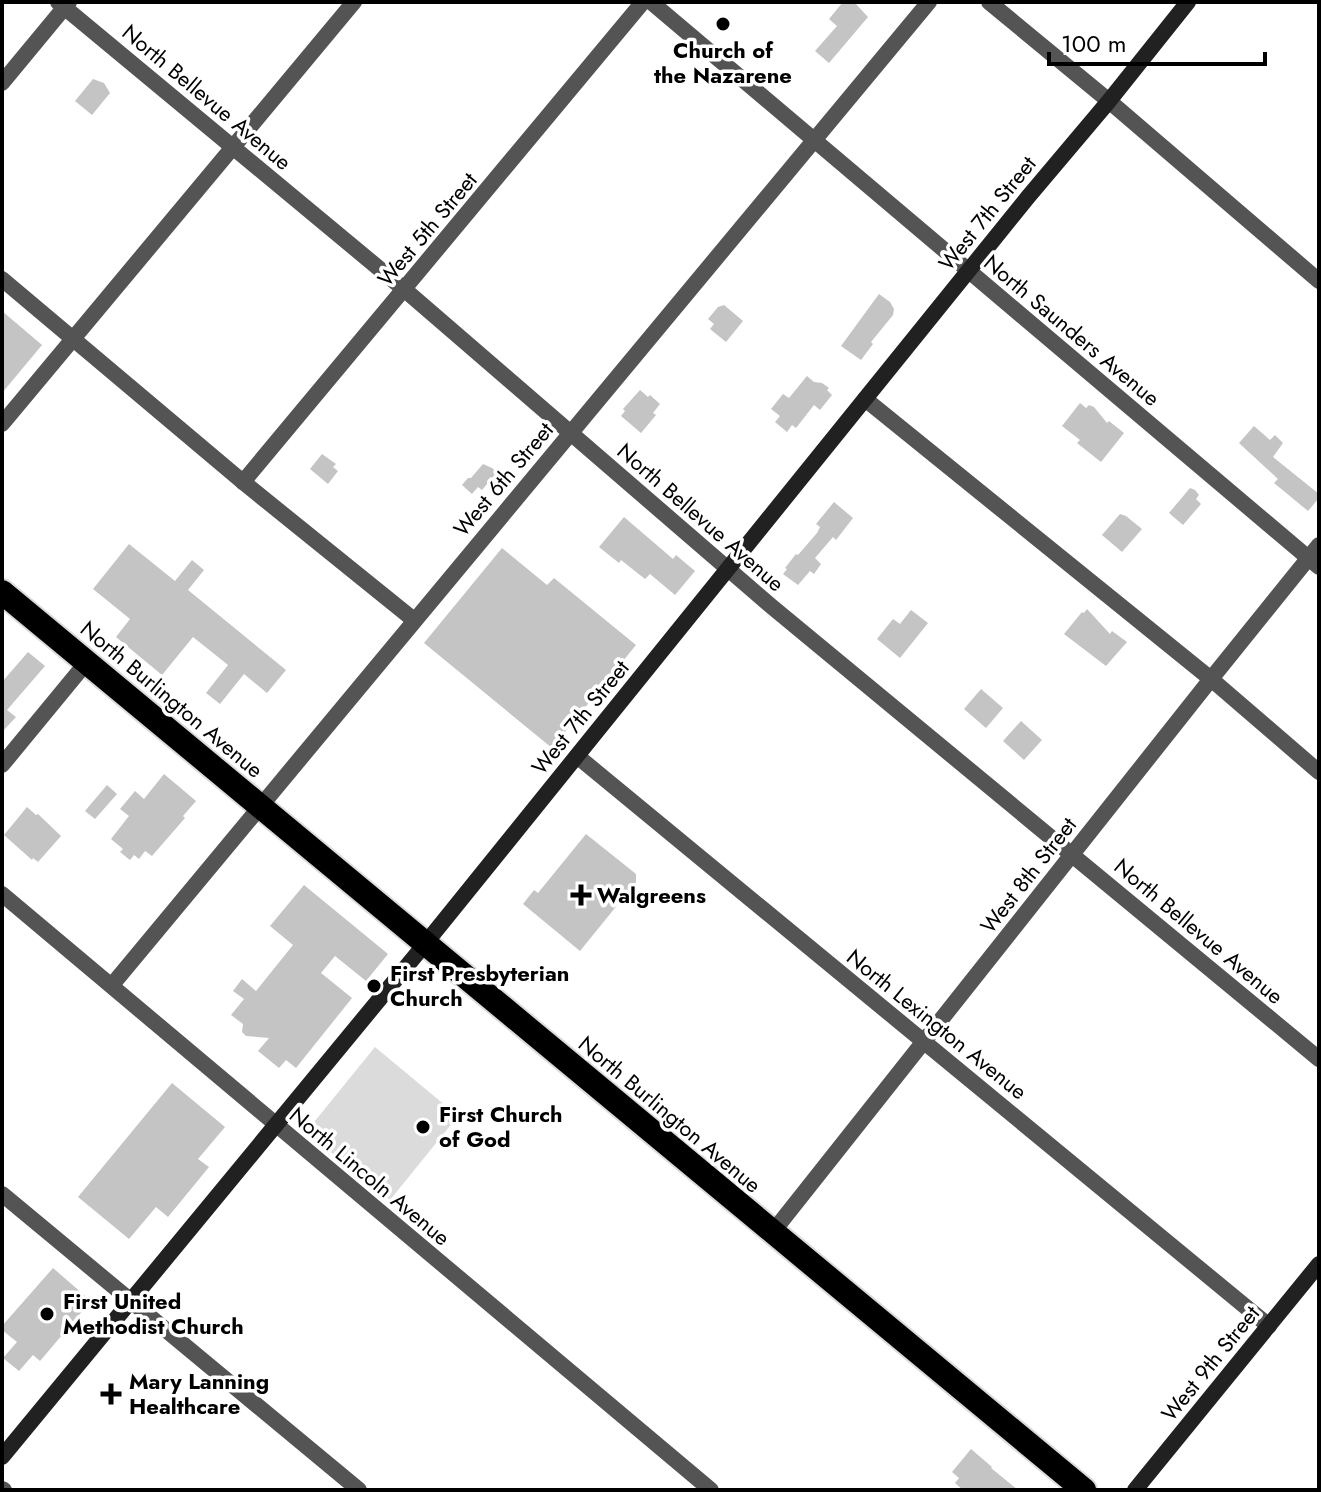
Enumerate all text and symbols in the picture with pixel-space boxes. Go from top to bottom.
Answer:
marker: Church of the Nazarene [714,15,732,33]
street label: North Bellevue Avenue [115,16,299,178]
scale bar [1049,16,1265,66]
text: 100 m [1061,26,1127,61]
place label: Church of the Nazarene [654,34,792,91]
street label: West 7th Street [931,148,1044,277]
street label: West 5th Street [370,164,485,293]
street label: North Saunders Avenue [977,247,1167,413]
street label: West 6th Street [446,414,561,543]
street label: North Bellevue Avenue [610,435,792,599]
street label: North Burlington Avenue [74,613,270,785]
street label: West 7th Street [524,652,637,781]
street label: West 8th Street [972,809,1084,940]
street label: North Bellevue Avenue [1107,850,1291,1012]
place label: Walgreens [597,879,706,911]
marker: Walgreens [572,886,590,904]
street label: North Lexington Avenue [840,941,1034,1107]
place label: First Presbyterian Church [390,957,569,1014]
marker: First Presbyterian Church [365,977,383,995]
street label: North Burlington Avenue [572,1028,768,1200]
place label: First Church of God [439,1098,563,1155]
street label: North Lincoln Avenue [283,1099,457,1253]
marker: First Church of God [414,1118,432,1136]
place label: First United Methodist Church [63,1285,244,1342]
street label: West 9th Street [1153,1298,1267,1428]
marker: First United Methodist Church [38,1305,56,1323]
place label: Mary Lanning Healthcare [129,1365,269,1422]
marker: Mary Lanning Healthcare [100,1383,122,1405]

